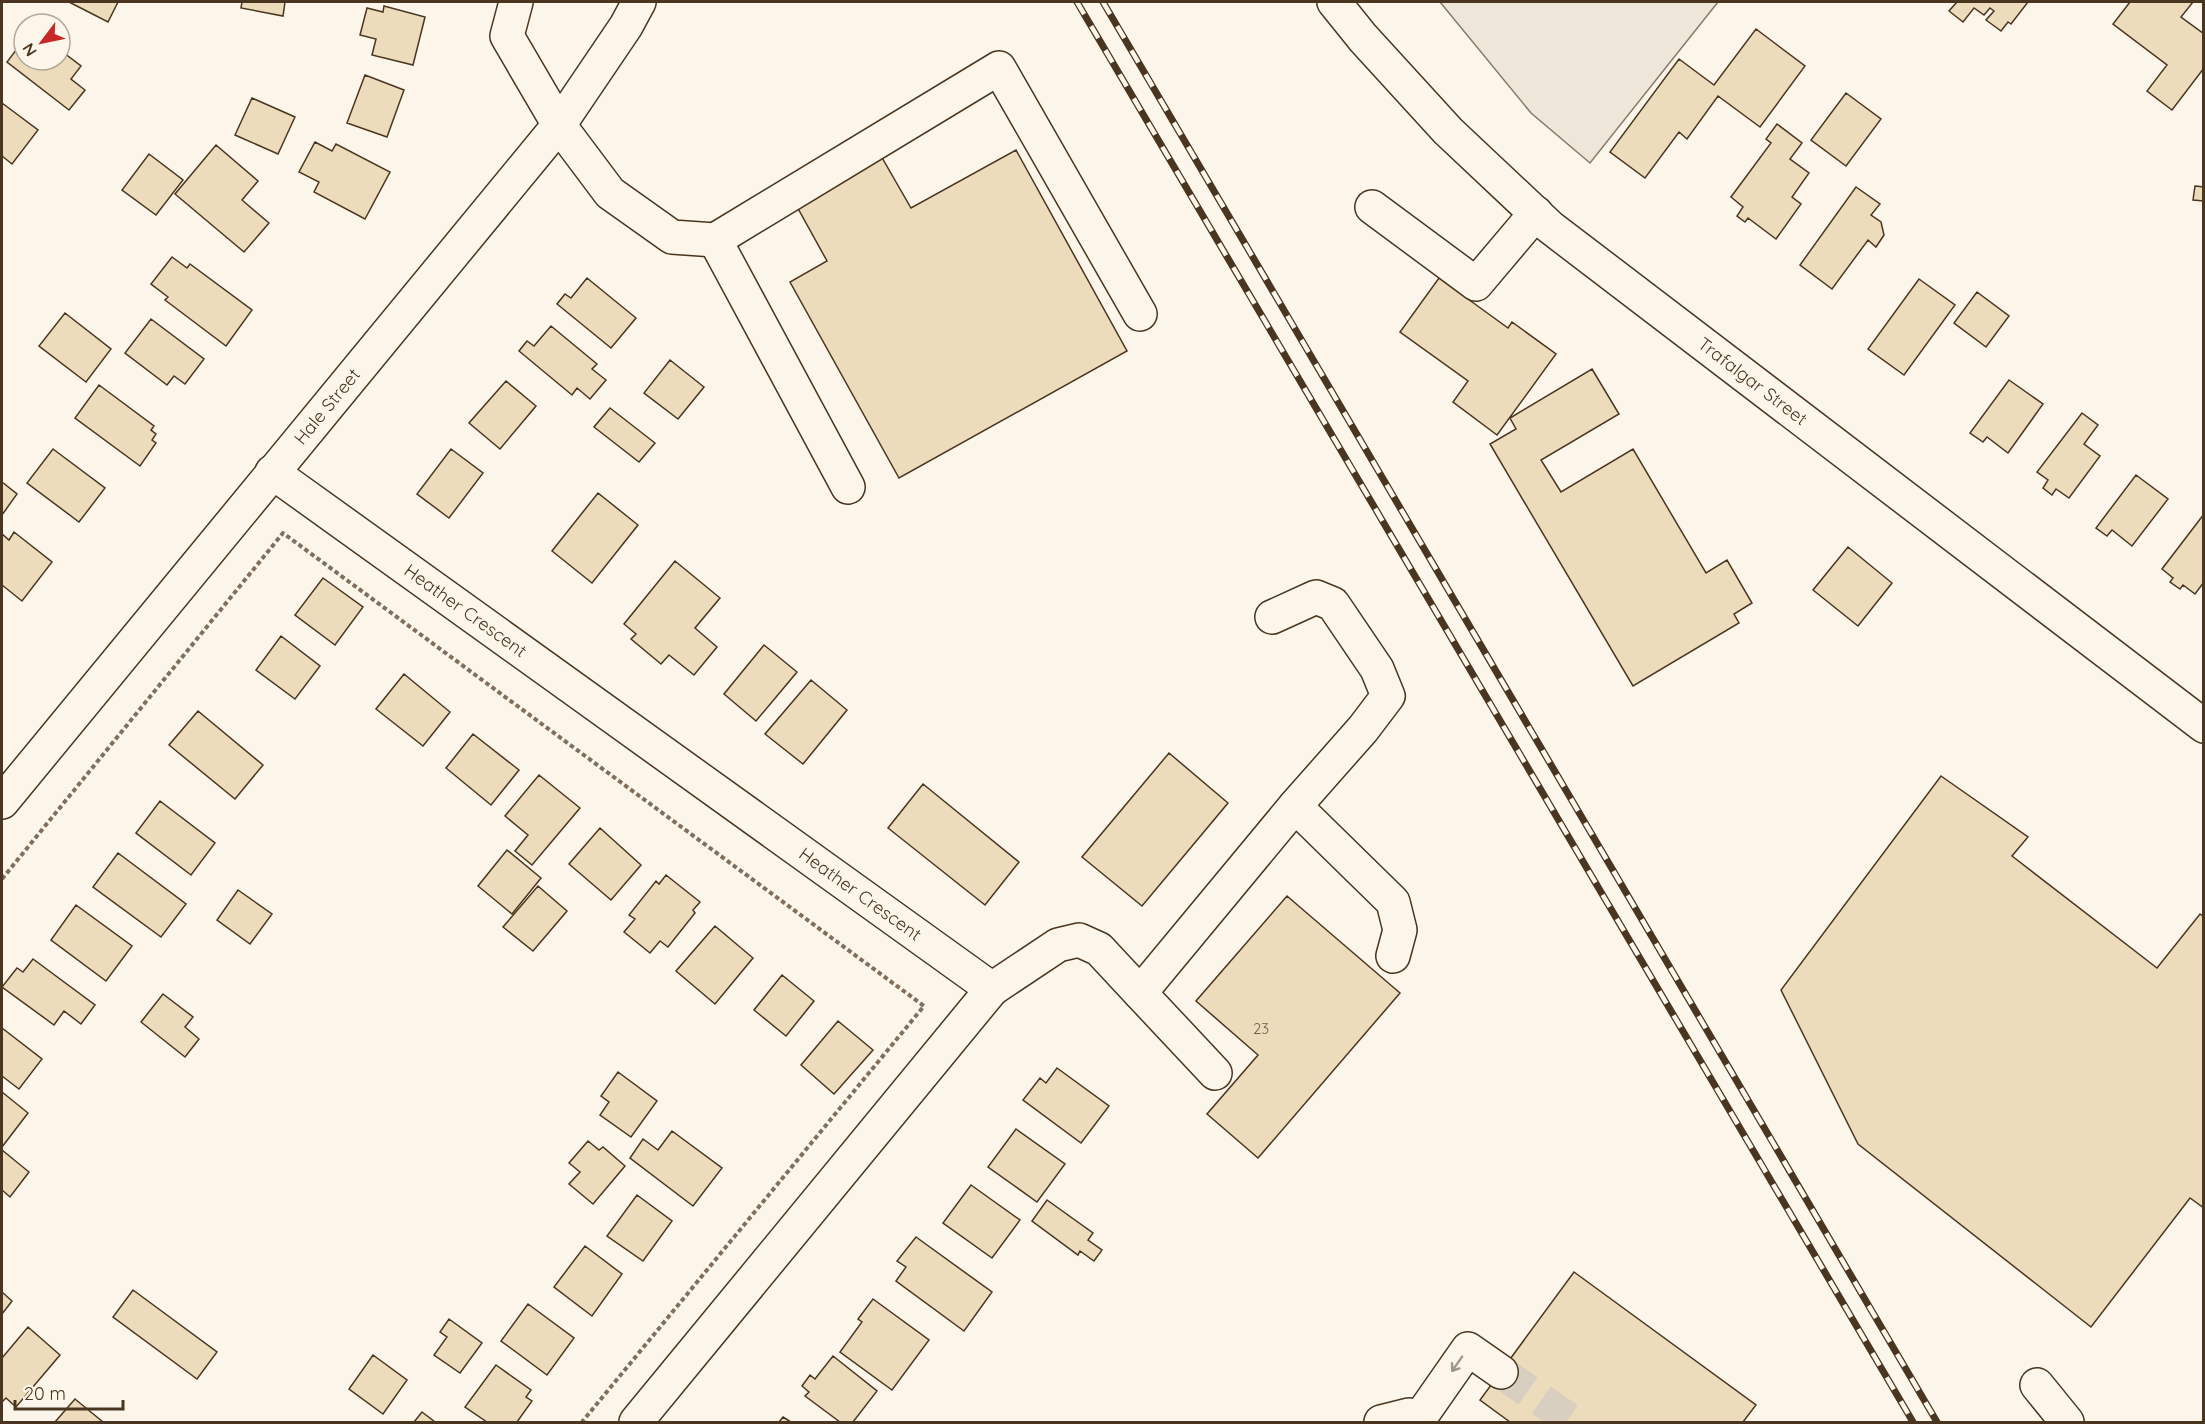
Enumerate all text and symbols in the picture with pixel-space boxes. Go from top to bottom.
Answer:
north arrow [12,12,72,72]
text: N [18,40,41,60]
street label: Trafalgar Street [1693,332,1812,430]
street label: Hale Street [289,363,365,449]
street label: Heather Crescent [400,559,531,662]
street label: Heather Crescent [795,842,926,946]
house number: 23 [1253,1019,1269,1038]
one-way arrow [1451,1355,1463,1371]
scale bar [15,1373,123,1411]
text: 20 m [24,1382,66,1405]

